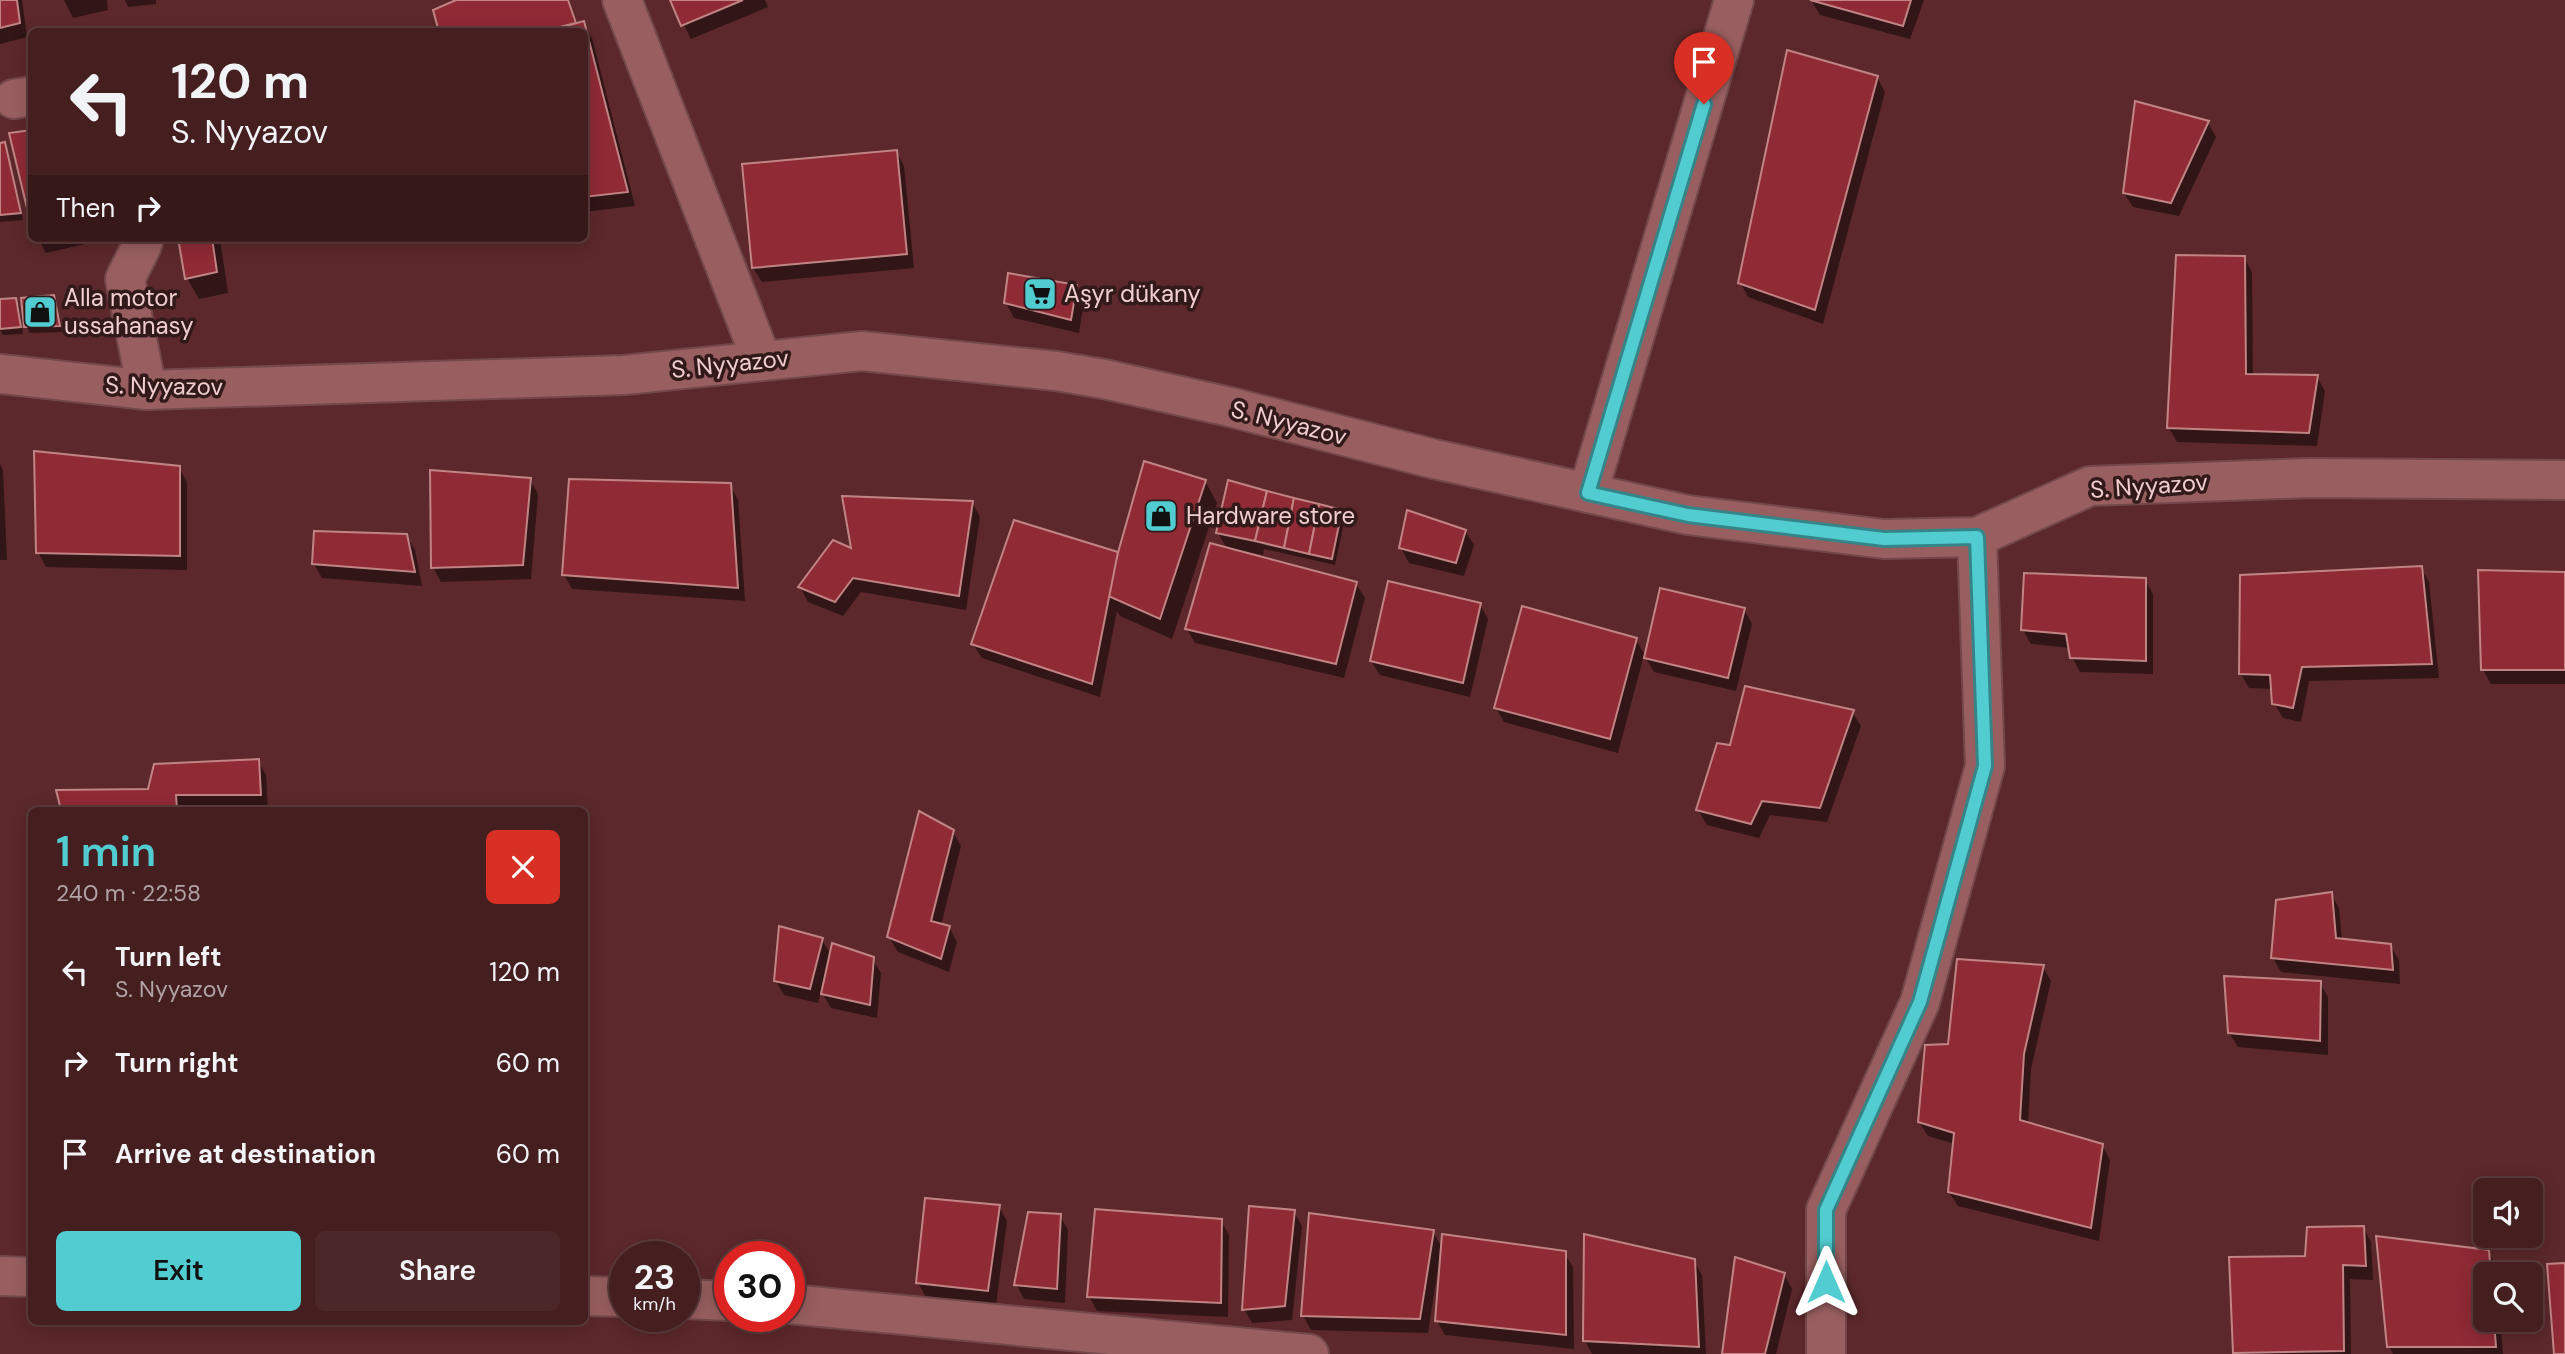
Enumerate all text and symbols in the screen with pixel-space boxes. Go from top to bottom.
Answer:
pin [1674,32,1734,104]
icon: arrive [1685,43,1723,81]
text: 120 m [171,49,309,113]
icon: left [56,56,147,147]
text: S. Nyyazov [171,111,328,153]
icon: right [129,189,167,227]
text: Then [56,191,115,225]
supermarket icon: Aşyr dükany [1021,275,1059,313]
place label: Aşyr dükany [1064,278,1201,309]
place label: Alla motor ussahanasy [64,282,193,341]
shop icon: Alla motor ussahanasy [21,293,59,331]
street label: S. Nyyazov [670,342,791,385]
street label: S. Nyyazov [105,369,224,402]
street label: S. Nyyazov [1228,393,1350,452]
street label: S. Nyyazov [2089,466,2209,505]
shop icon: Hardware store [1142,497,1180,535]
place label: Hardware store [1186,500,1355,531]
text: 1 min [56,824,156,879]
button: close [486,830,560,904]
text: 240 m · 22:58 [56,878,201,908]
text: Turn left [115,940,222,974]
icon: left [56,953,94,991]
text: 120 m [489,955,560,989]
text: S. Nyyazov [115,974,228,1004]
icon: right [56,1044,94,1082]
text: Turn right [115,1046,239,1080]
text: 60 m [496,1046,560,1080]
icon: arrive [56,1135,94,1173]
text: Arrive at destination [115,1137,376,1171]
text: 60 m [496,1137,560,1171]
map controls [2473,1178,2543,1332]
button: sound [2473,1178,2543,1248]
button: Exit [56,1231,301,1311]
button: Share [315,1231,560,1311]
speed limit sign: 30 [714,1241,805,1332]
position arrow [1789,1245,1863,1319]
text: 23 [634,1254,675,1300]
button: search [2473,1262,2543,1332]
text: km/h [633,1292,676,1316]

